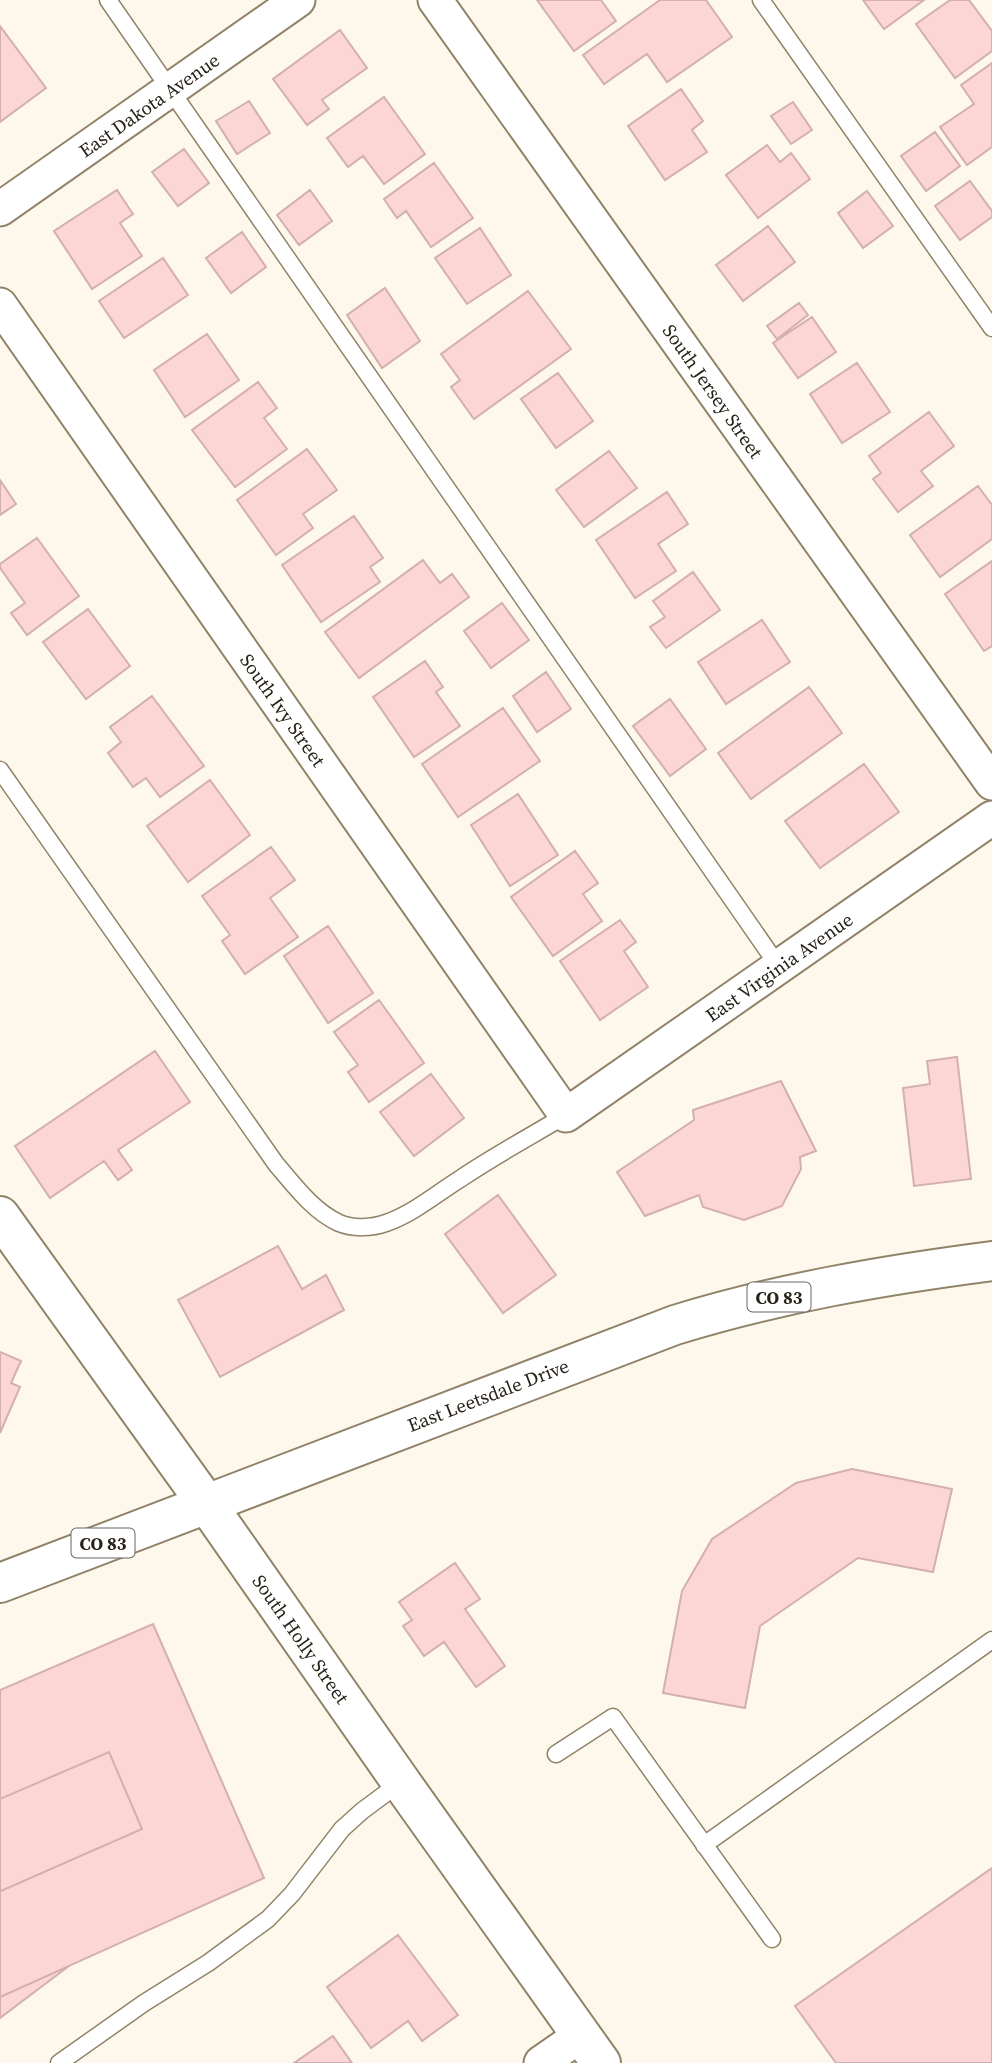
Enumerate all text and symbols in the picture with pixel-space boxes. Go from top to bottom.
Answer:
street label: East Dakota Avenue [74,47,224,163]
street label: South Jersey Street [657,319,770,464]
street label: South Ivy Street [234,648,332,772]
street label: East Virginia Avenue [700,906,858,1028]
road number: CO 83 [748,1282,810,1312]
street label: East Leetsdale Drive [404,1352,572,1438]
road number: CO 83 [72,1528,134,1558]
street label: South Holly Street [247,1569,356,1710]

